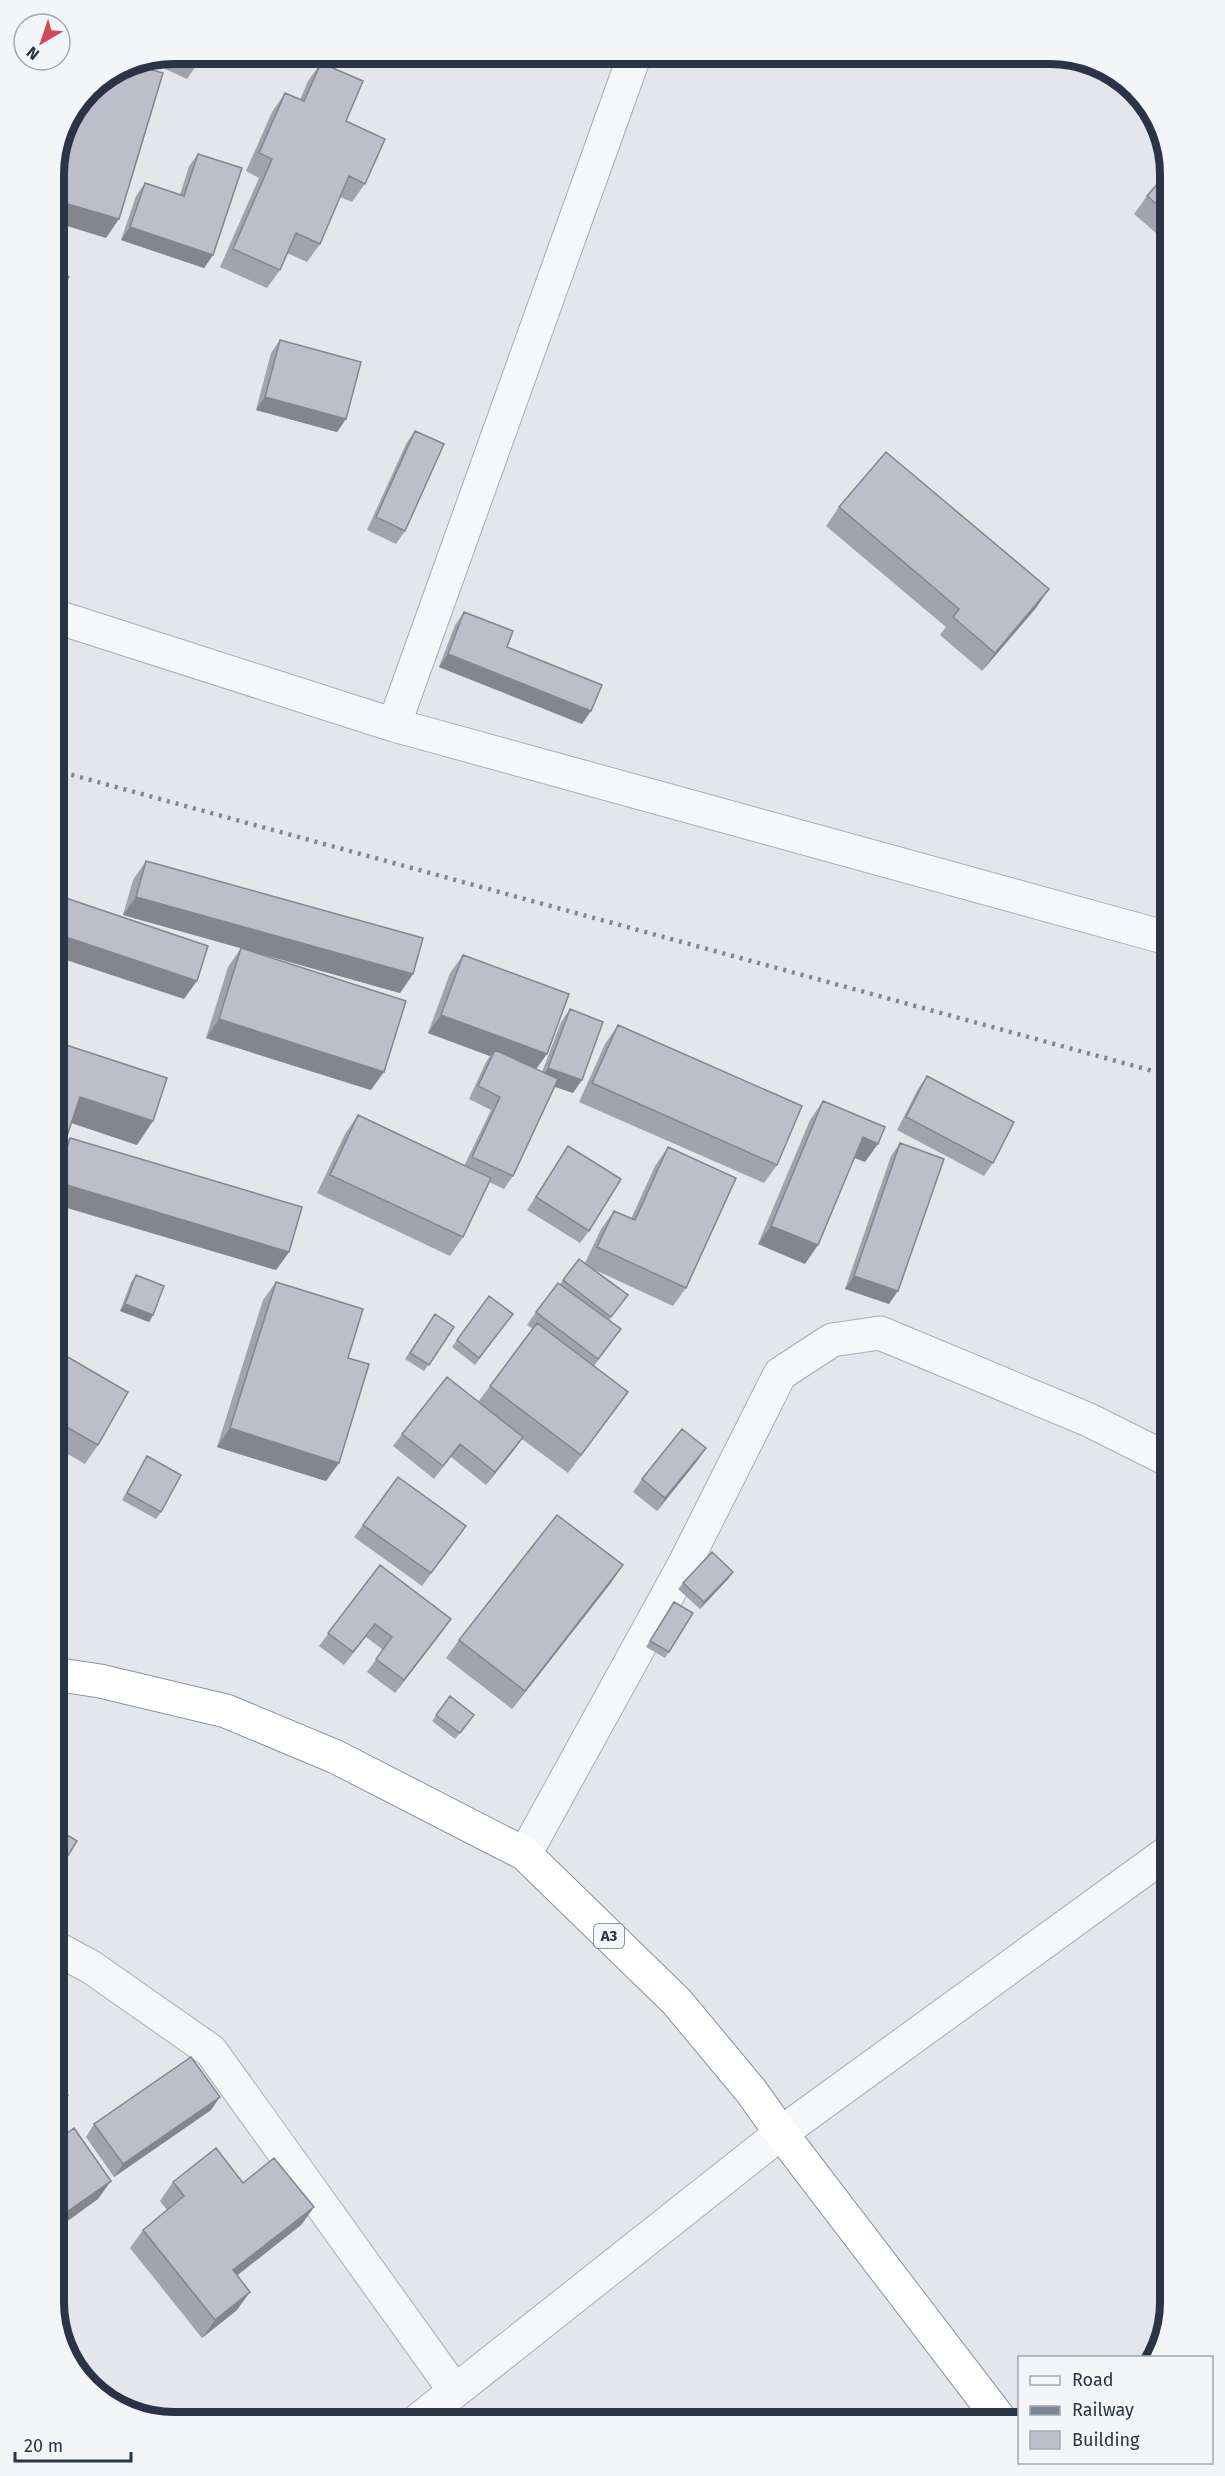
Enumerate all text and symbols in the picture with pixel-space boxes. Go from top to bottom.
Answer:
north arrow [12,12,72,72]
text: N [23,43,43,64]
road number: A3 [594,1924,624,1948]
legend [1018,2356,1213,2464]
text: Road [1072,2369,1114,2391]
text: Railway [1072,2399,1134,2421]
scale bar [15,2425,130,2463]
text: Building [1072,2429,1140,2451]
text: 20 m [24,2435,63,2457]

